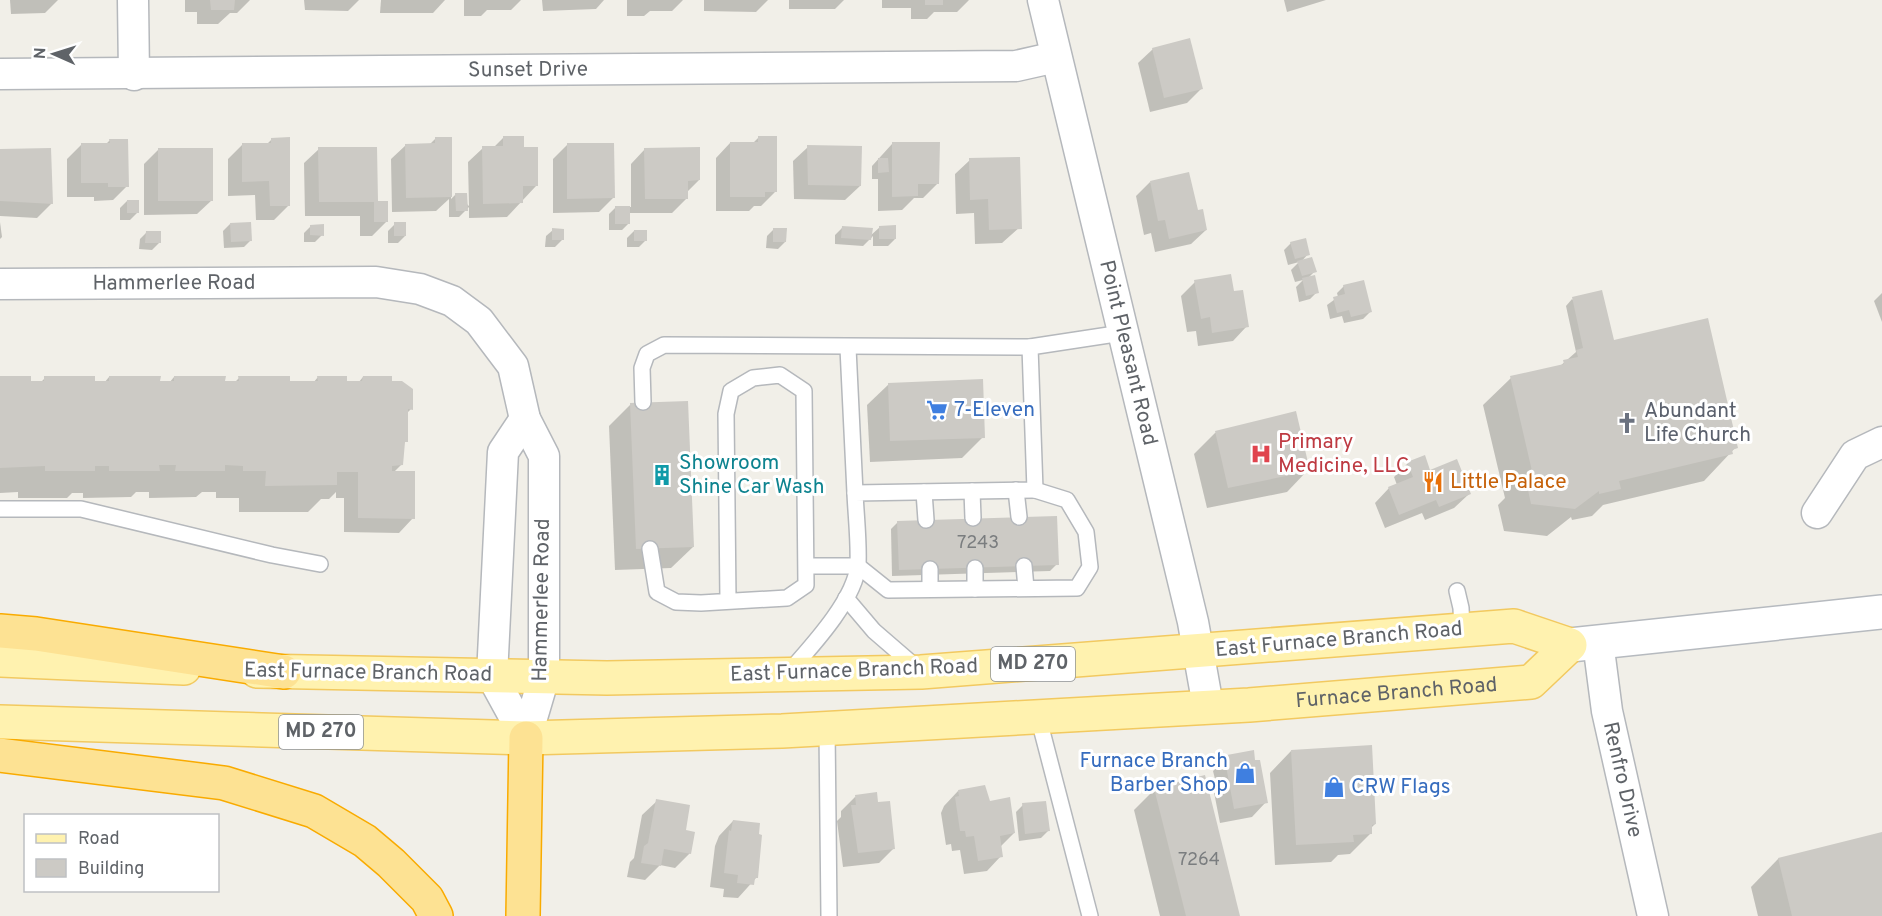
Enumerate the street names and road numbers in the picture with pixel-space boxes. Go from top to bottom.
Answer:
street label: Sunset Drive [468,56,588,84]
street label: Point Pleasant Road [1093,257,1163,448]
street label: Hammerlee Road [92,269,256,297]
street label: Hammerlee Road [527,518,557,682]
street label: East Furnace Branch Road [1214,616,1464,664]
road number: MD 270 [991,647,1075,681]
street label: East Furnace Branch Road [730,653,978,689]
street label: East Furnace Branch Road [244,657,492,689]
street label: Furnace Branch Road [1295,671,1498,715]
road number: MD 270 [279,715,363,749]
street label: Renfro Drive [1596,719,1648,840]

